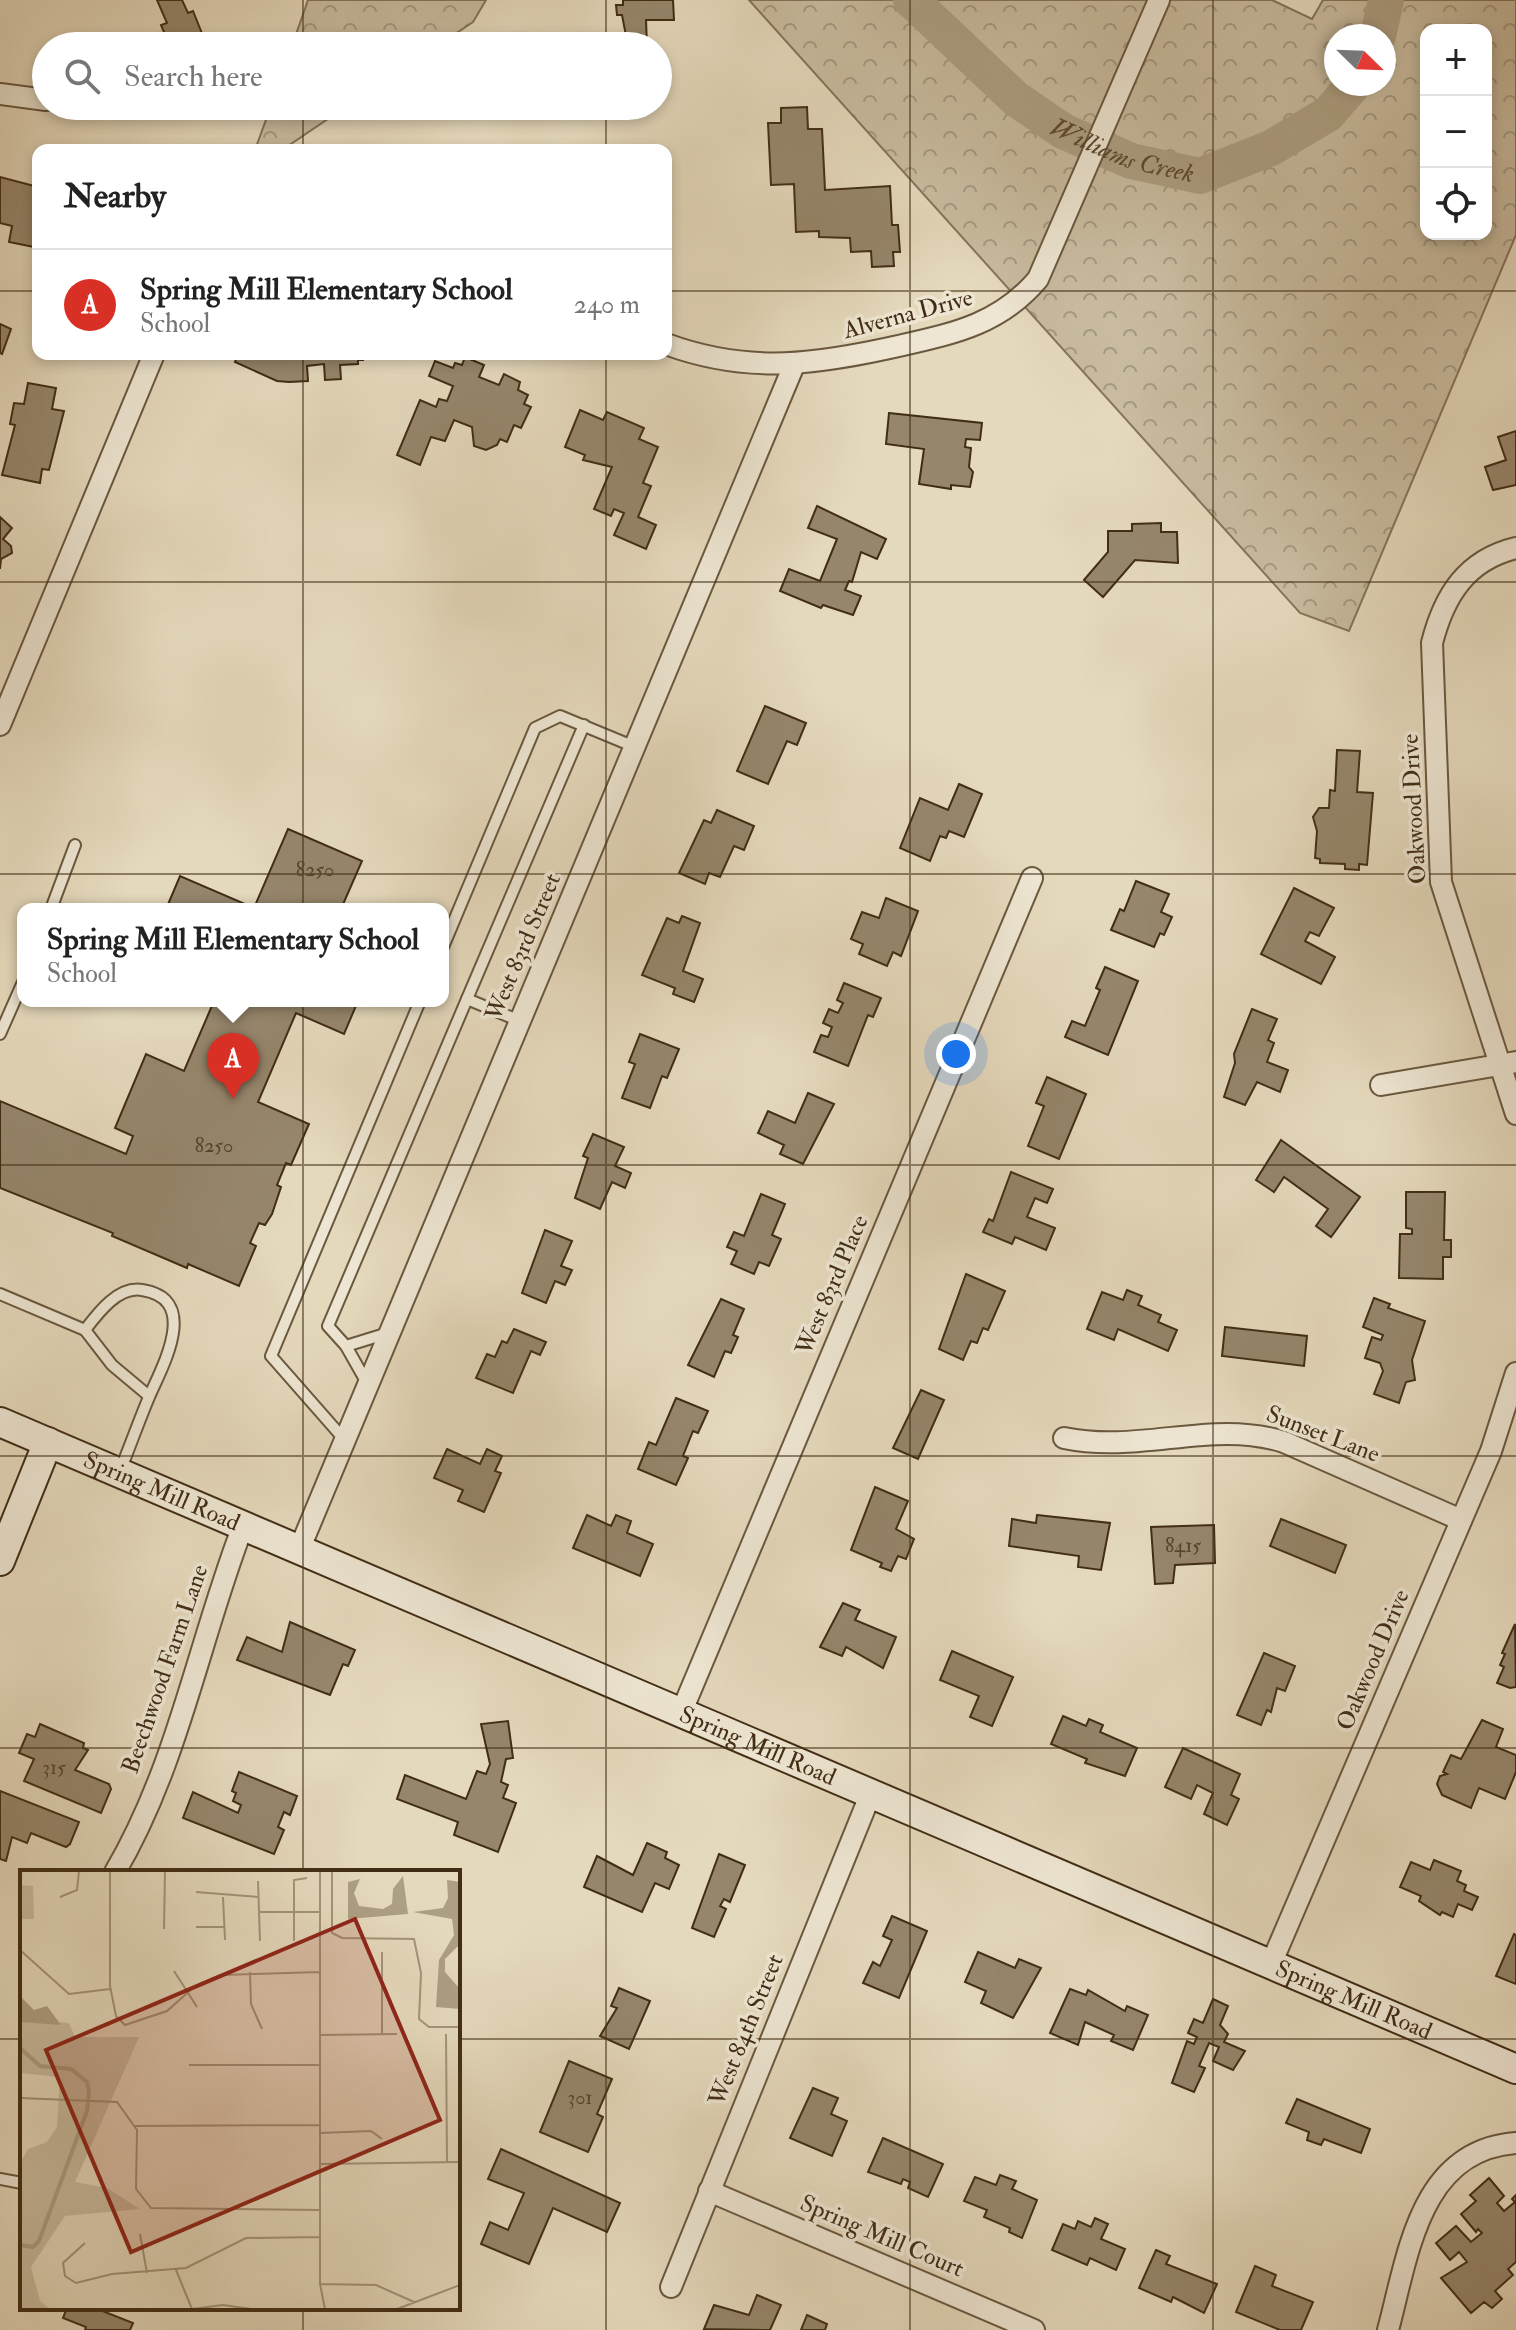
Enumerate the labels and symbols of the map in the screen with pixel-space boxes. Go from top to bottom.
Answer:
north arrow [1324,24,1396,96]
water label: Williams Creek [1045,111,1197,190]
street label: Alverna Drive [839,282,976,346]
street label: Oakwood Drive [1395,733,1433,885]
house number: 8250 [296,857,334,882]
street label: West 83rd Street [478,868,568,1026]
pin: A [207,1033,259,1099]
your location [936,1034,976,1074]
house number: 8250 [195,1133,233,1158]
street label: West 83rd Place [788,1210,875,1361]
street label: Sunset Lane [1262,1398,1384,1470]
street label: Spring Mill Road [79,1444,245,1538]
house number: 8415 [1165,1533,1201,1558]
street label: Beechwood Farm Lane [115,1560,215,1778]
street label: Oakwood Drive [1329,1585,1417,1735]
street label: Spring Mill Road [675,1698,841,1793]
house number: 315 [42,1755,66,1780]
inset map [20,1870,460,2310]
street label: West 84th Street [701,1949,791,2111]
street label: Spring Mill Road [1271,1953,1437,2047]
house number: 301 [568,2085,592,2110]
street label: Spring Mill Court [795,2188,969,2285]

